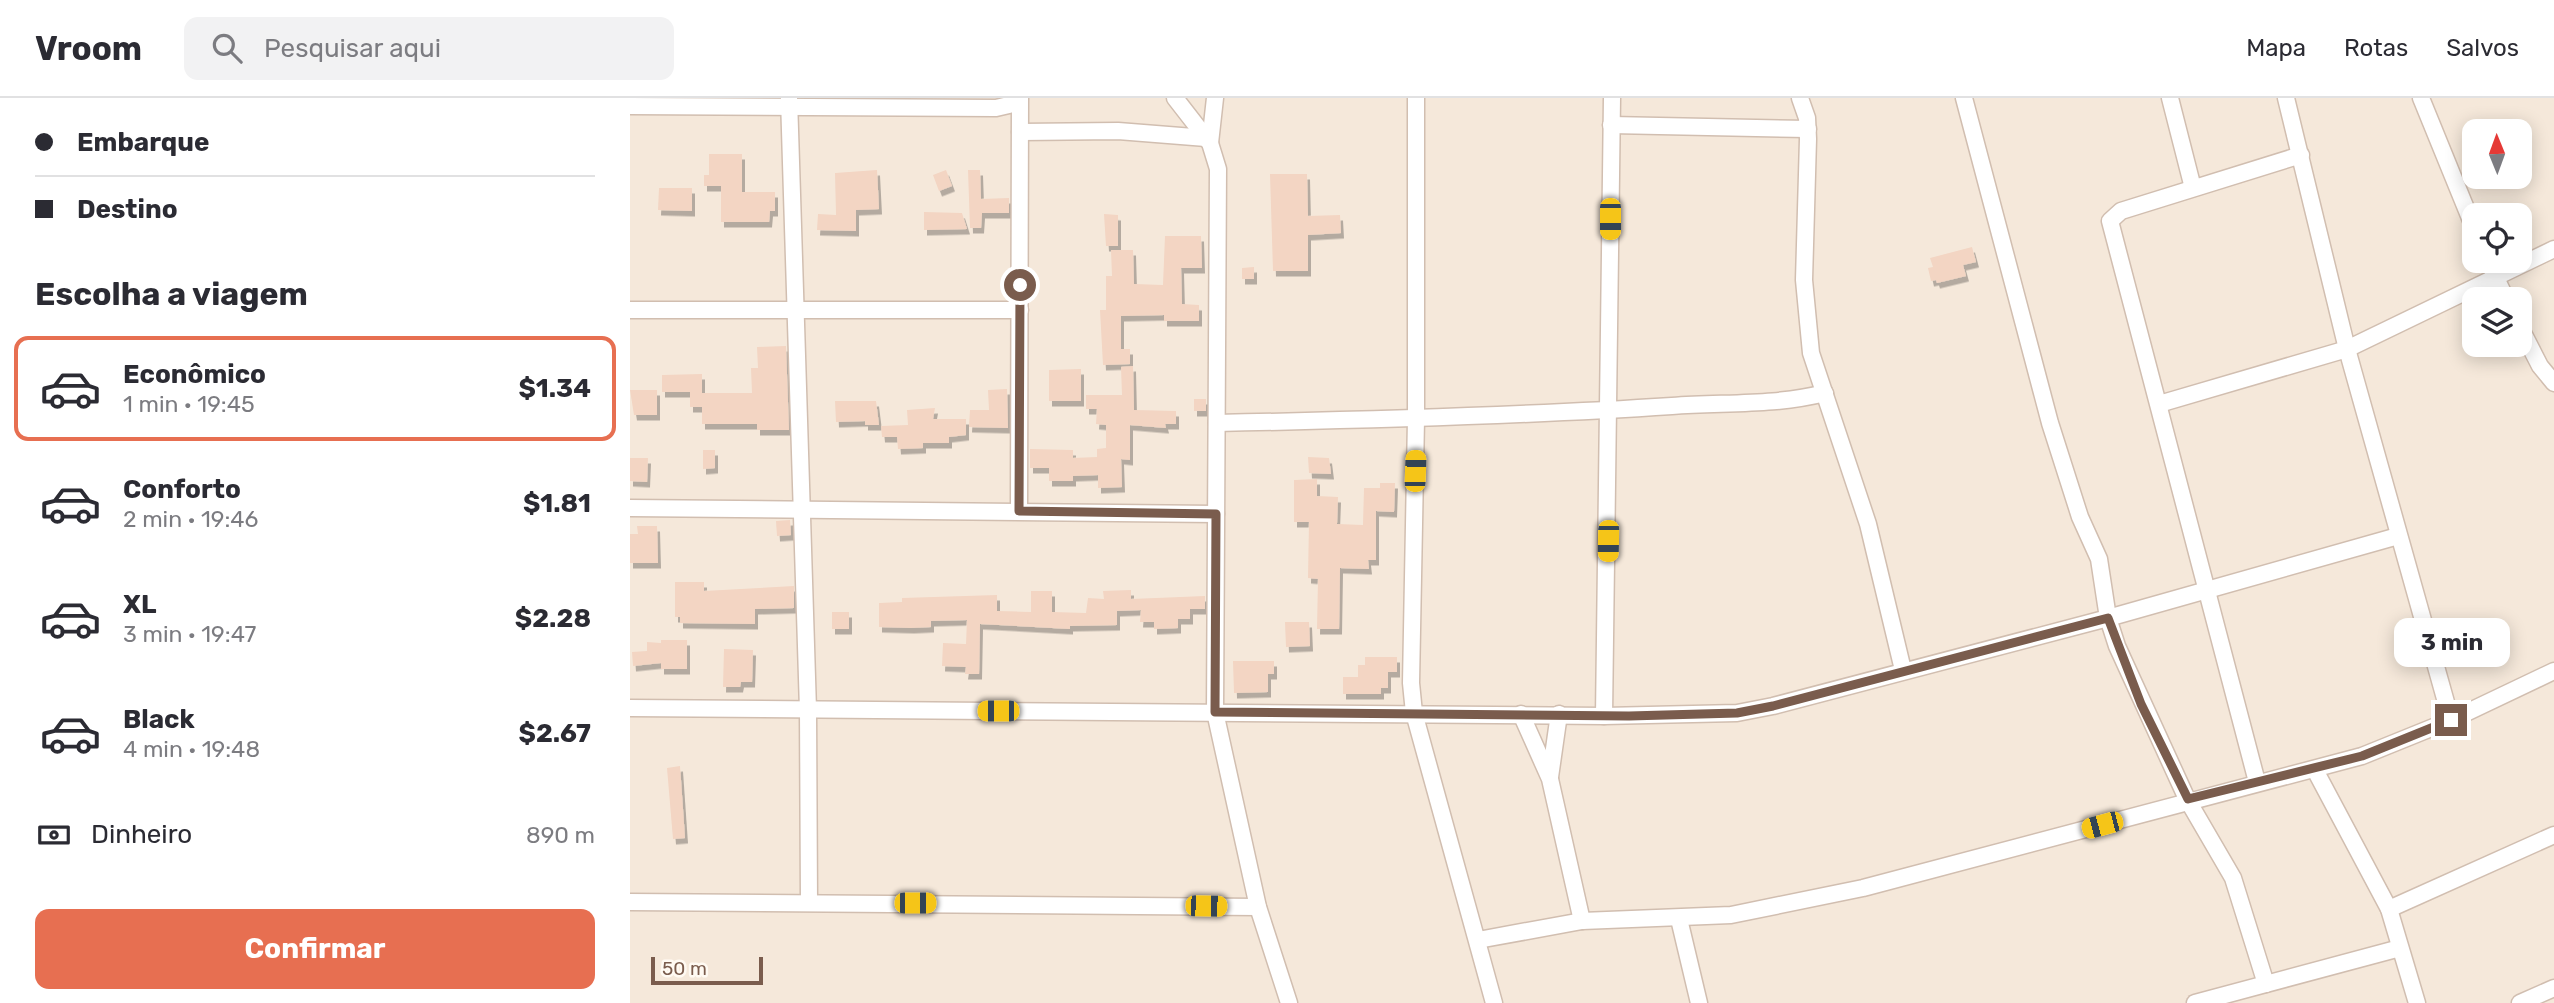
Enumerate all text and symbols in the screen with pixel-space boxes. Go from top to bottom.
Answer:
search box [184,17,674,80]
text: Vroom [35,29,142,68]
icon: search [208,29,246,67]
text: Pesquisar aqui [264,33,441,64]
text: Mapa [2246,34,2306,62]
text: Rotas [2344,34,2408,62]
text: Salvos [2446,34,2519,62]
north arrow [2462,119,2532,189]
map controls [2462,119,2532,357]
text: Embarque [77,127,209,158]
text: Destino [77,194,178,225]
car [1600,198,1621,240]
button: locate [2462,203,2532,273]
route start [1004,269,1036,301]
text: Escolha a viagem [35,275,308,313]
button: layers [2462,287,2532,357]
icon: car [39,357,102,420]
text: Econômico [123,359,266,390]
text: $1.34 [518,373,591,404]
text: 1 min · 19:45 [123,390,255,418]
car [1404,450,1427,492]
icon: car [39,472,102,535]
text: Conforto [123,474,241,505]
text: $1.81 [523,488,591,519]
text: 2 min · 19:46 [123,505,258,533]
car [1598,520,1619,562]
icon: car [39,587,102,650]
text: XL [123,589,156,620]
text: $2.28 [515,603,591,634]
callout: 3 min [2393,618,2509,668]
text: 3 min · 19:47 [123,620,256,648]
text: 3 min [2421,628,2483,656]
car [978,701,1020,722]
icon: car [39,702,102,765]
text: Black [123,704,195,735]
route end [2435,704,2467,736]
text: $2.67 [519,718,591,749]
text: 4 min · 19:48 [123,735,260,763]
car [2079,809,2126,841]
icon: cash [35,816,73,854]
text: Dinheiro [91,819,192,850]
text: 890 m [526,821,595,849]
car [895,893,937,914]
car [1185,895,1228,917]
button: Confirmar [35,909,595,989]
scale bar [651,954,763,986]
text: 50 m [662,957,707,980]

